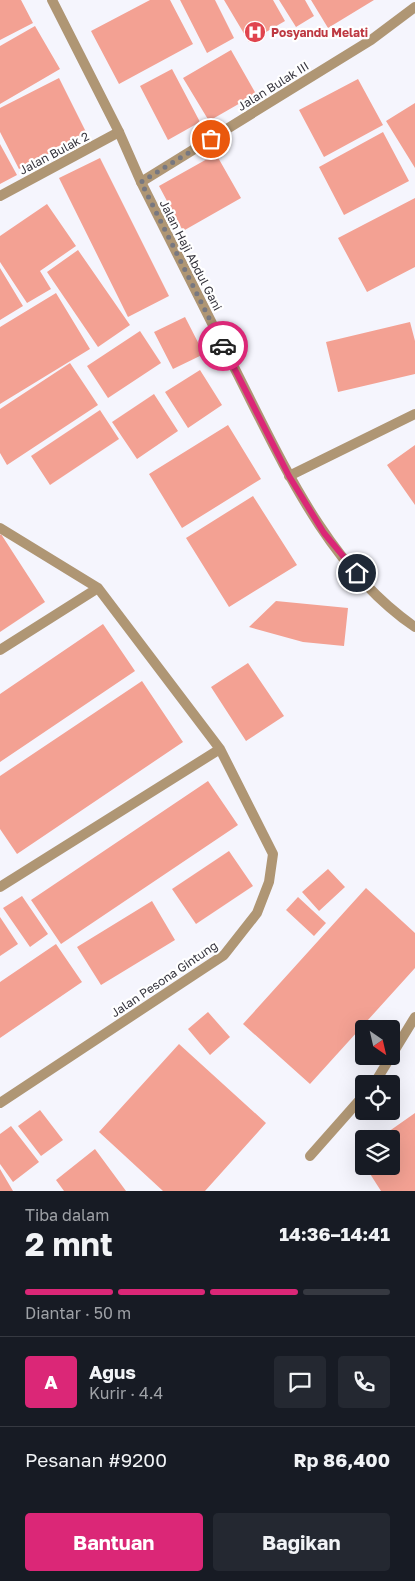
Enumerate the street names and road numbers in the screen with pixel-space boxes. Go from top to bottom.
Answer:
street label: Jalan Bulak III [234,58,312,114]
street label: Jalan Bulak 2 [16,128,92,178]
street label: Jalan Haji Abdul Gani [157,197,225,313]
street label: Jalan Pesona Gintung [108,938,220,1020]

